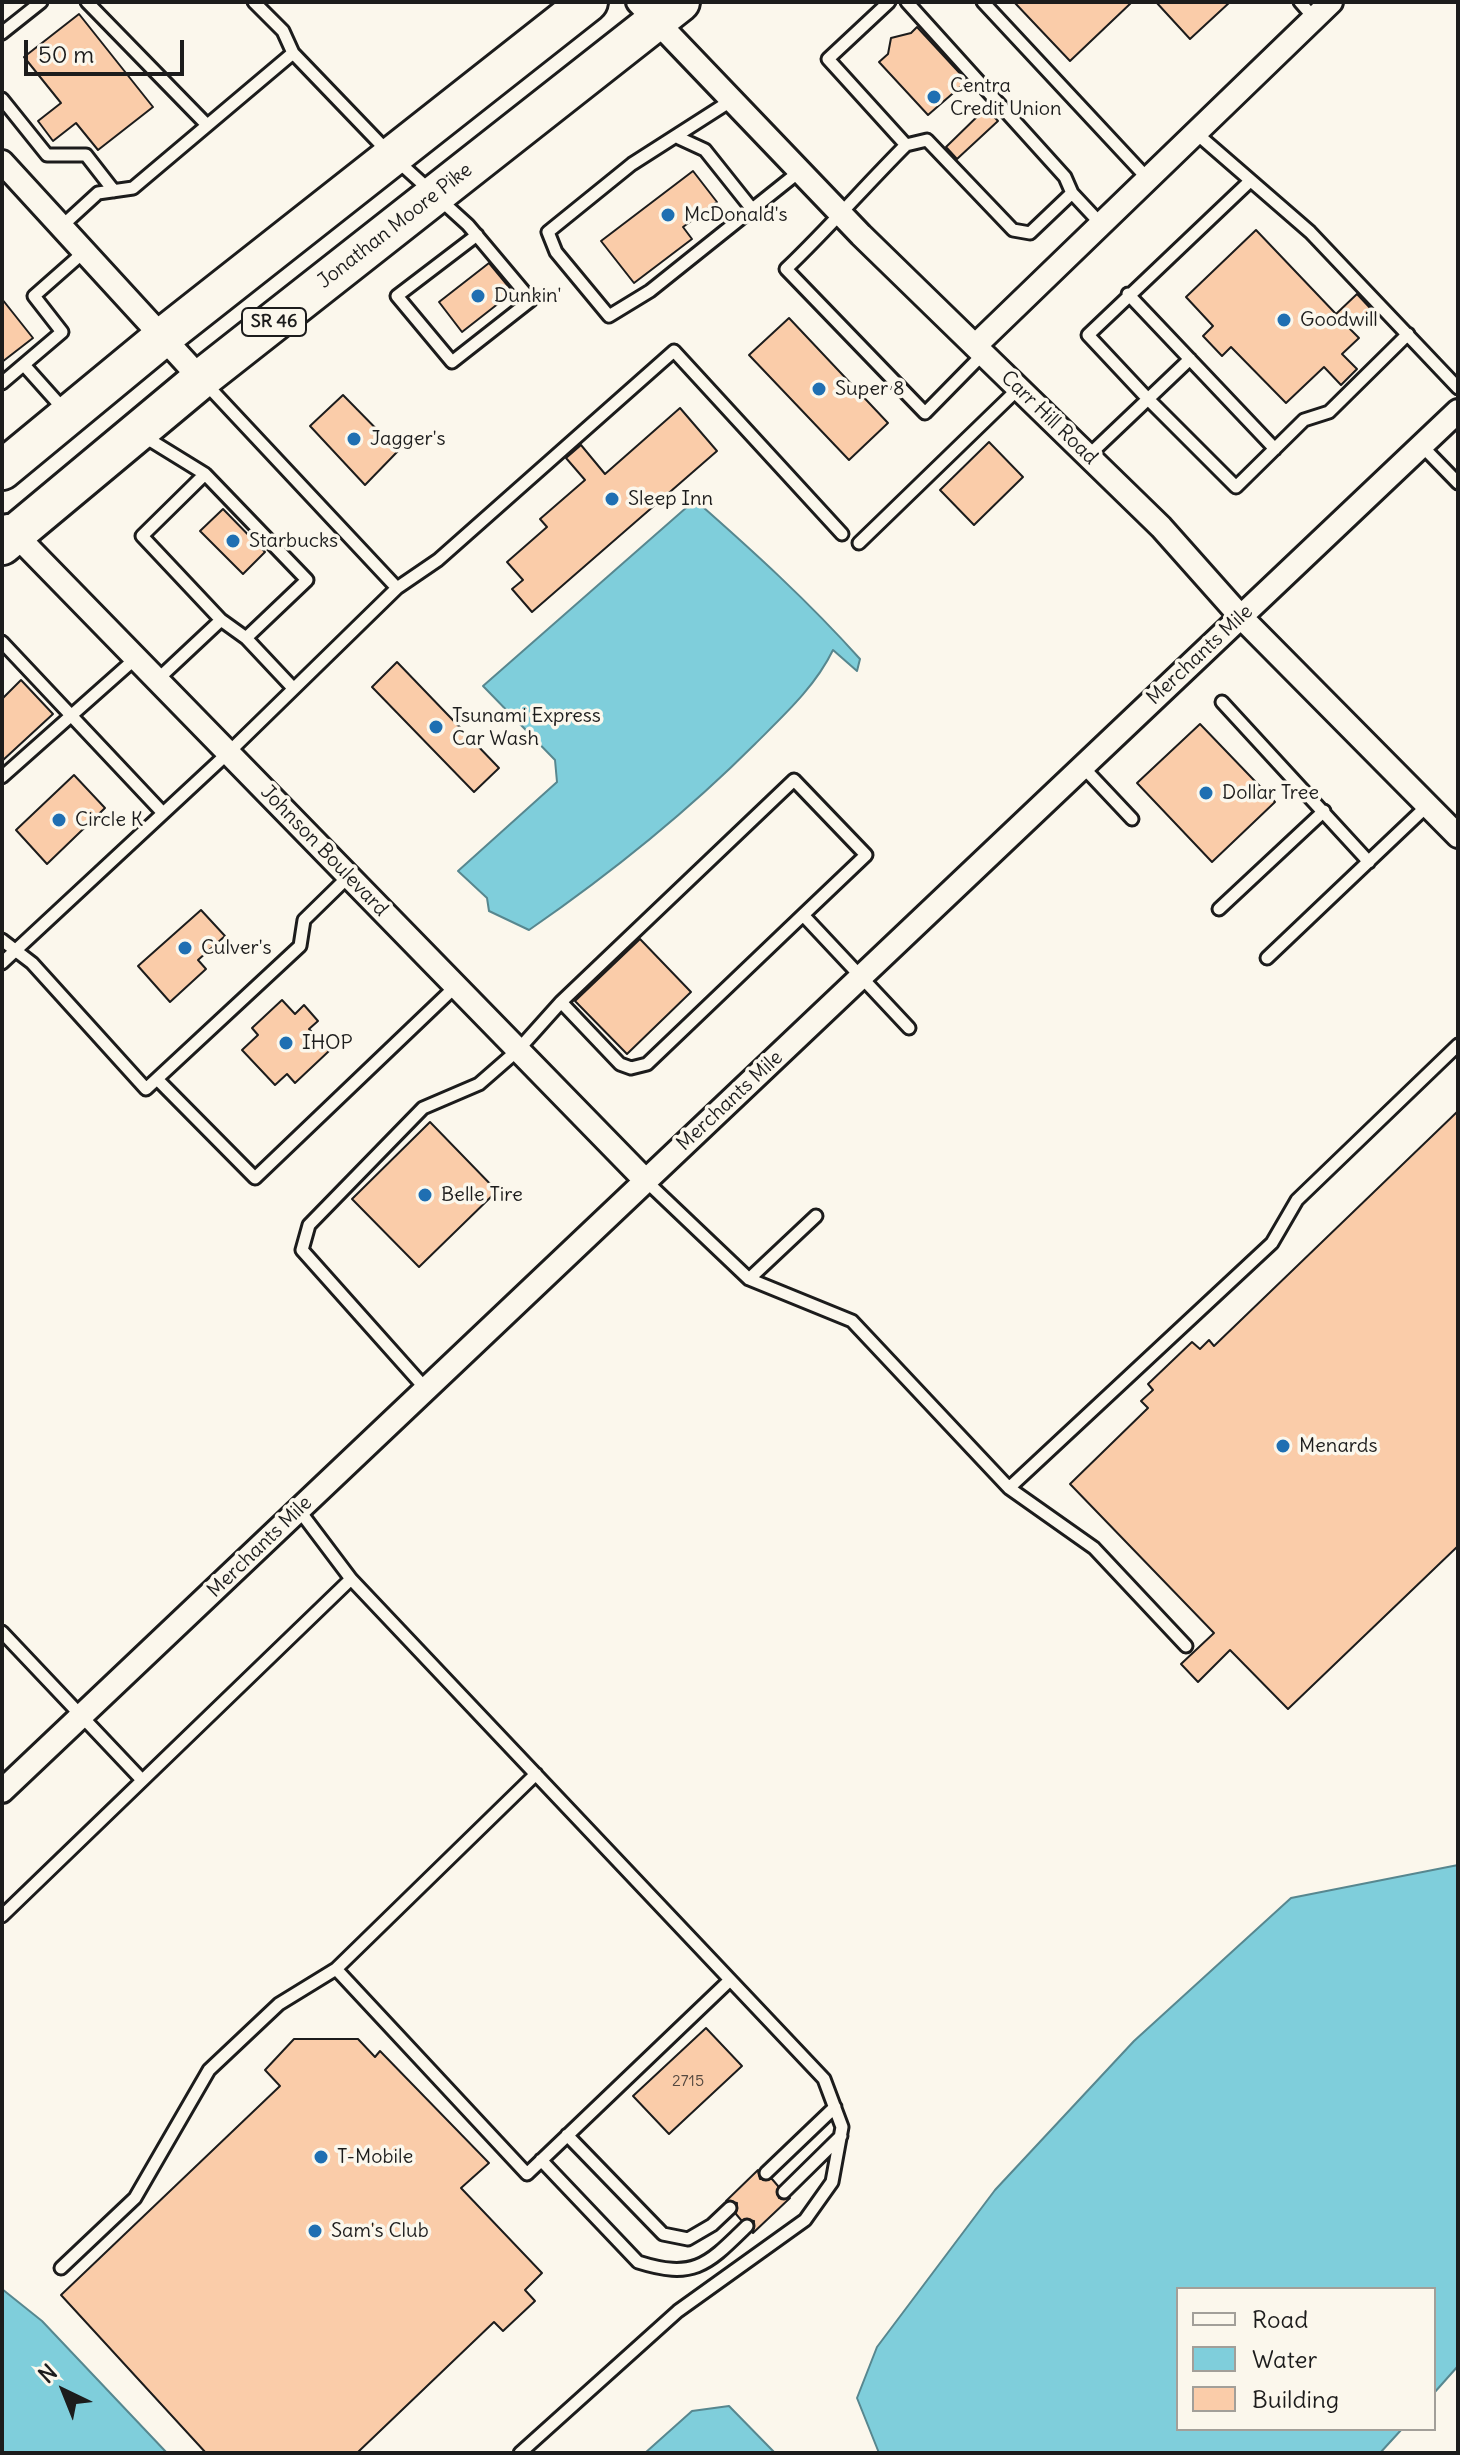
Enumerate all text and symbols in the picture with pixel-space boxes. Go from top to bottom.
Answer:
scale bar [28,24,188,74]
text: 50 m [38,39,94,69]
place label: Centra Credit Union [950,74,1061,121]
marker: Centra Credit Union [925,88,943,106]
street label: Jonathan Moore Pike [313,158,477,294]
place label: McDonald's [684,203,788,227]
marker: McDonald's [659,206,677,224]
place label: Dunkin' [494,284,561,308]
marker: Dunkin' [469,287,487,305]
road number: SR 46 [242,308,306,336]
place label: Goodwill [1300,308,1378,332]
marker: Goodwill [1275,311,1293,329]
street label: Carr Hill Road [996,366,1102,470]
place label: Super 8 [835,377,904,401]
marker: Super 8 [810,380,828,398]
place label: Jagger's [370,427,446,451]
marker: Jagger's [345,430,363,448]
place label: Sleep Inn [628,487,713,511]
marker: Sleep Inn [603,490,621,508]
place label: Starbucks [249,529,338,553]
marker: Starbucks [224,532,242,550]
street label: Merchants Mile [1142,600,1258,710]
place label: Tsunami Express Car Wash [452,704,601,751]
marker: Tsunami Express Car Wash [427,718,445,736]
street label: Johnson Boulevard [255,780,393,922]
place label: Dollar Tree [1222,781,1319,805]
marker: Dollar Tree [1197,784,1215,802]
place label: Circle K [75,808,143,832]
marker: Circle K [50,811,68,829]
place label: Culver's [201,936,272,960]
marker: Culver's [176,939,194,957]
place label: IHOP [302,1031,353,1055]
marker: IHOP [277,1034,295,1052]
street label: Merchants Mile [672,1046,788,1156]
place label: Belle Tire [441,1183,523,1207]
marker: Belle Tire [416,1186,434,1204]
place label: Menards [1299,1434,1378,1458]
marker: Menards [1274,1437,1292,1455]
street label: Merchants Mile [203,1491,317,1603]
house number: 2715 [672,2071,704,2091]
place label: T-Mobile [337,2145,413,2169]
marker: T-Mobile [312,2148,330,2166]
place label: Sam's Club [331,2219,429,2243]
marker: Sam's Club [306,2222,324,2240]
legend [1176,2287,1436,2431]
text: Road [1252,2304,1308,2334]
text: Water [1252,2344,1317,2374]
north arrow [24,2351,104,2431]
text: N [33,2358,63,2389]
text: Building [1252,2384,1339,2414]

